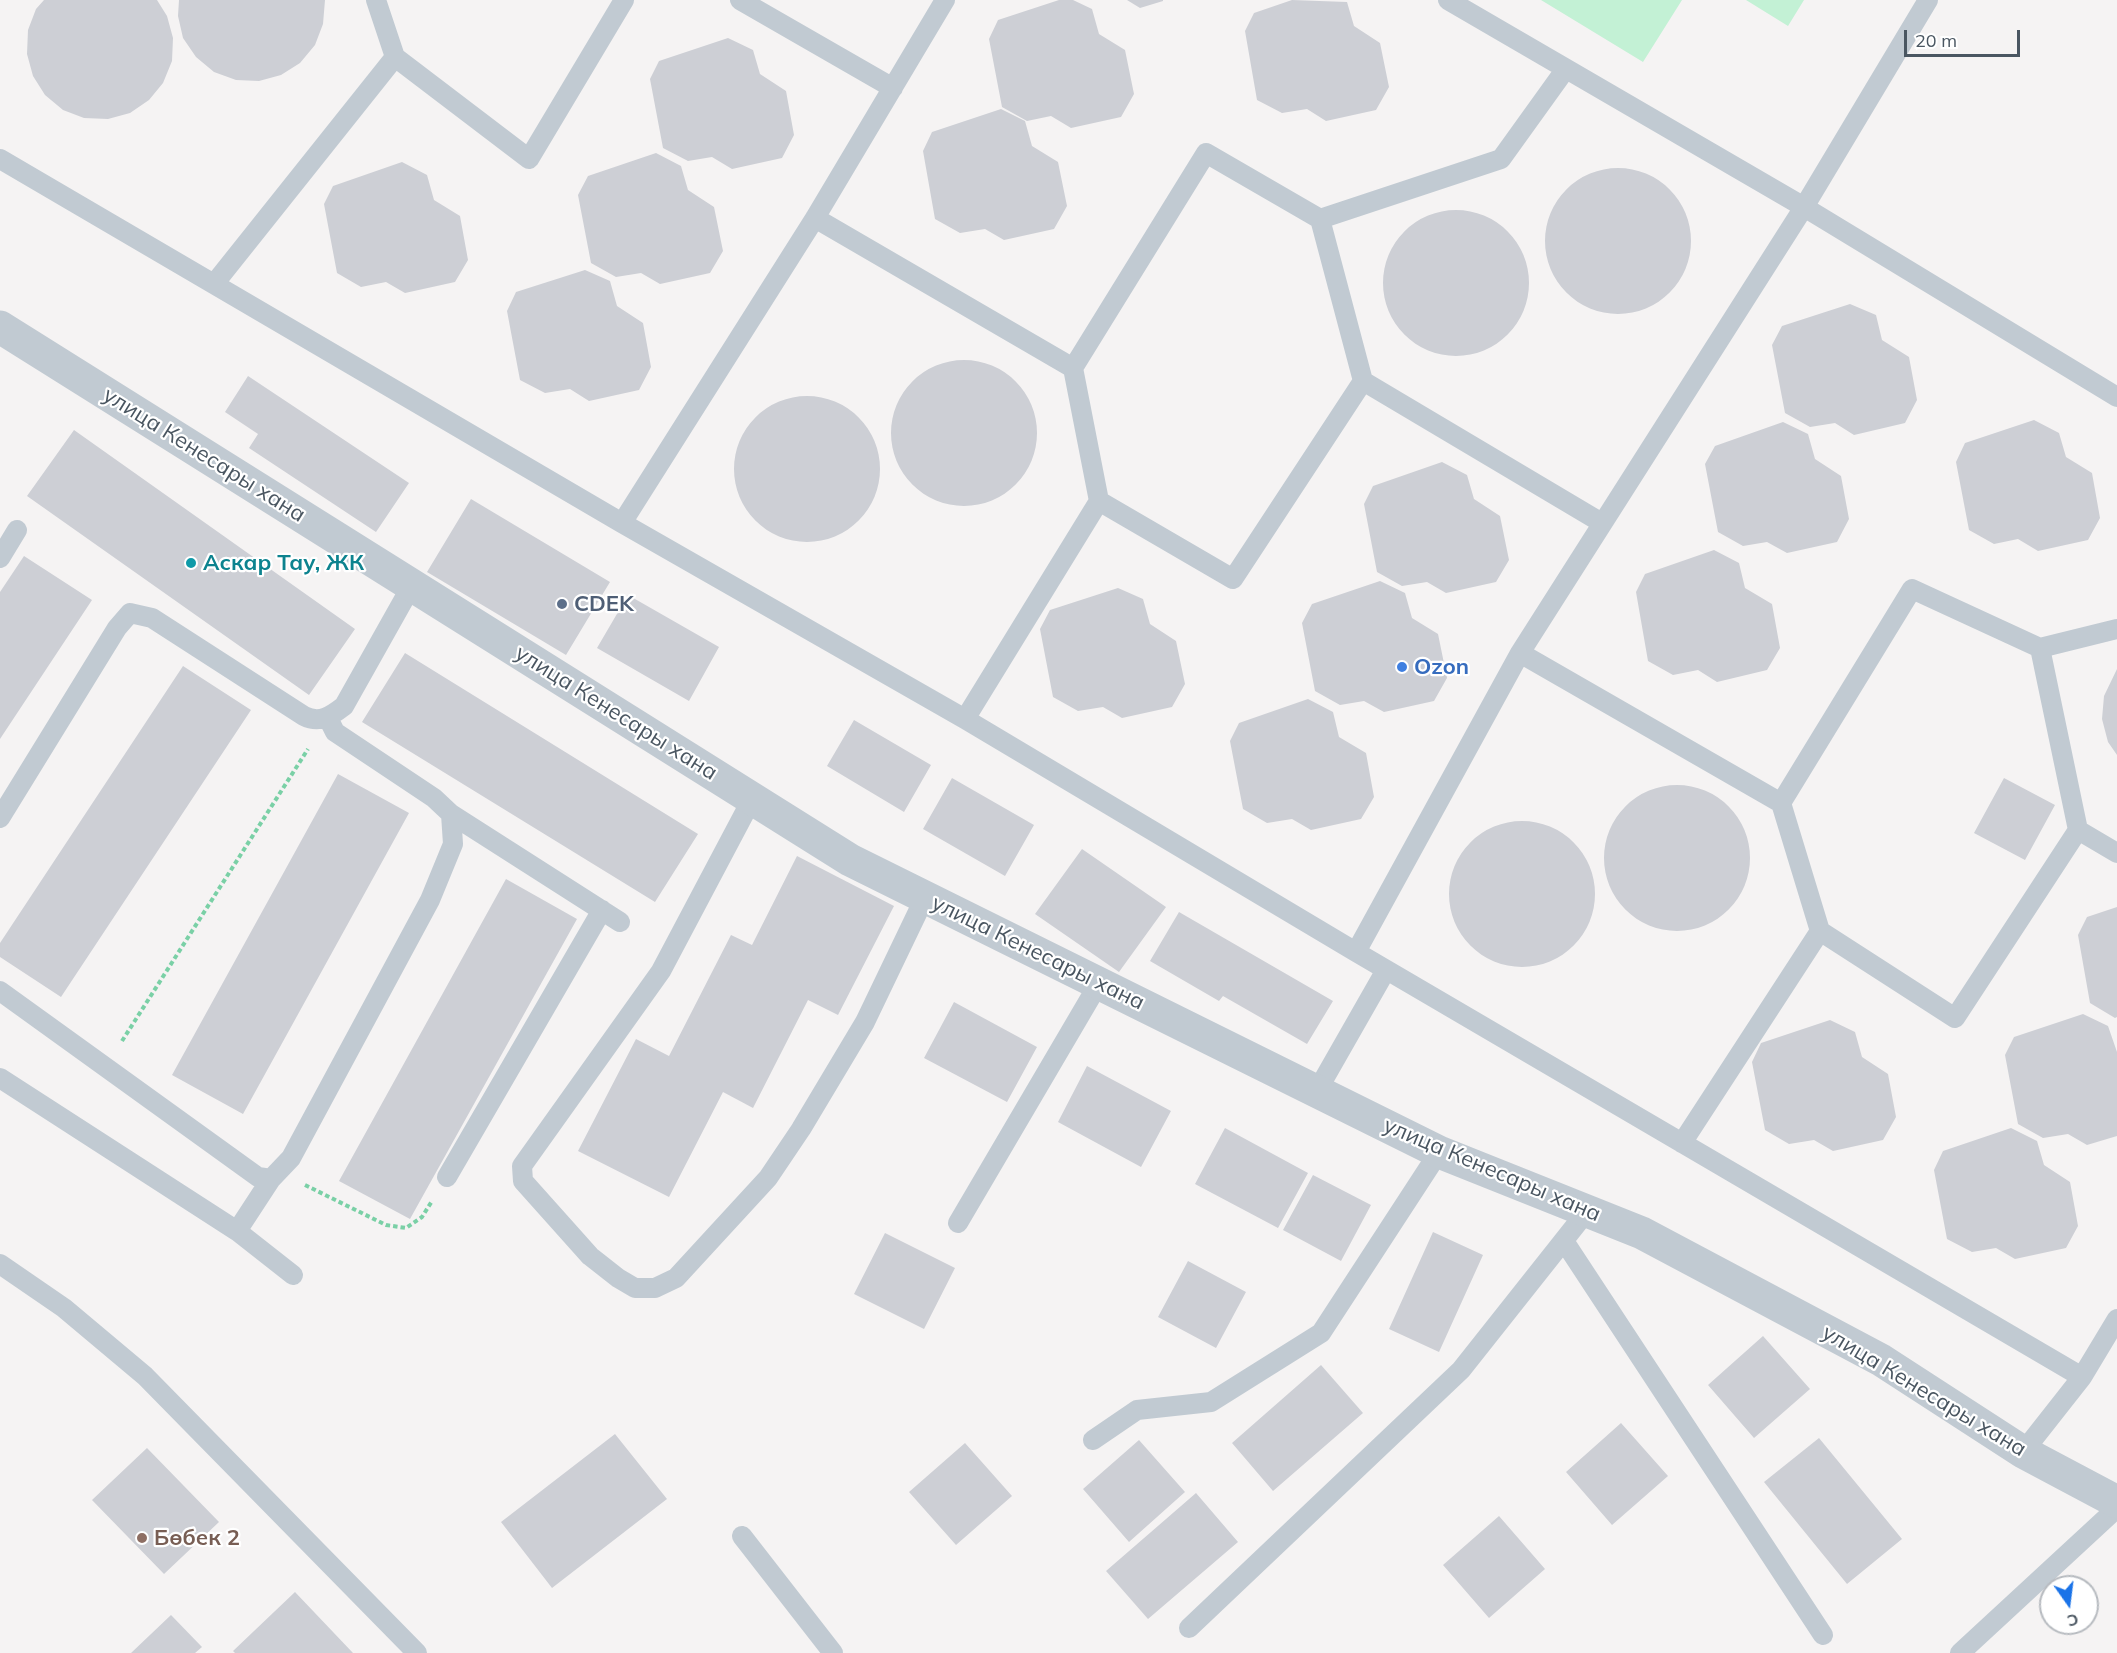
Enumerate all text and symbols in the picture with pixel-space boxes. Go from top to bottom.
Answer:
scale bar [1907,18,2022,56]
text: 20 m [1915,29,1957,52]
street label: улица Кенесары хана [98,382,310,528]
place label: Аскар Тау, ЖК [203,550,364,576]
marker: Аскар Тау, ЖК [184,556,198,570]
place label: CDEK [574,591,634,617]
marker: CDEK [555,597,569,611]
street label: улица Кенесары хана [510,640,722,786]
place label: Ozon [1414,654,1469,680]
marker: Ozon [1395,660,1409,674]
street label: улица Кенесары хана [927,890,1149,1016]
street label: улица Кенесары хана [1379,1112,1605,1228]
street label: улица Кенесары хана [1817,1320,2031,1462]
place label: Бөбек 2 [154,1525,240,1551]
marker: Бөбек 2 [135,1531,149,1545]
north arrow [2039,1575,2099,1635]
text: С [2065,1609,2081,1632]

